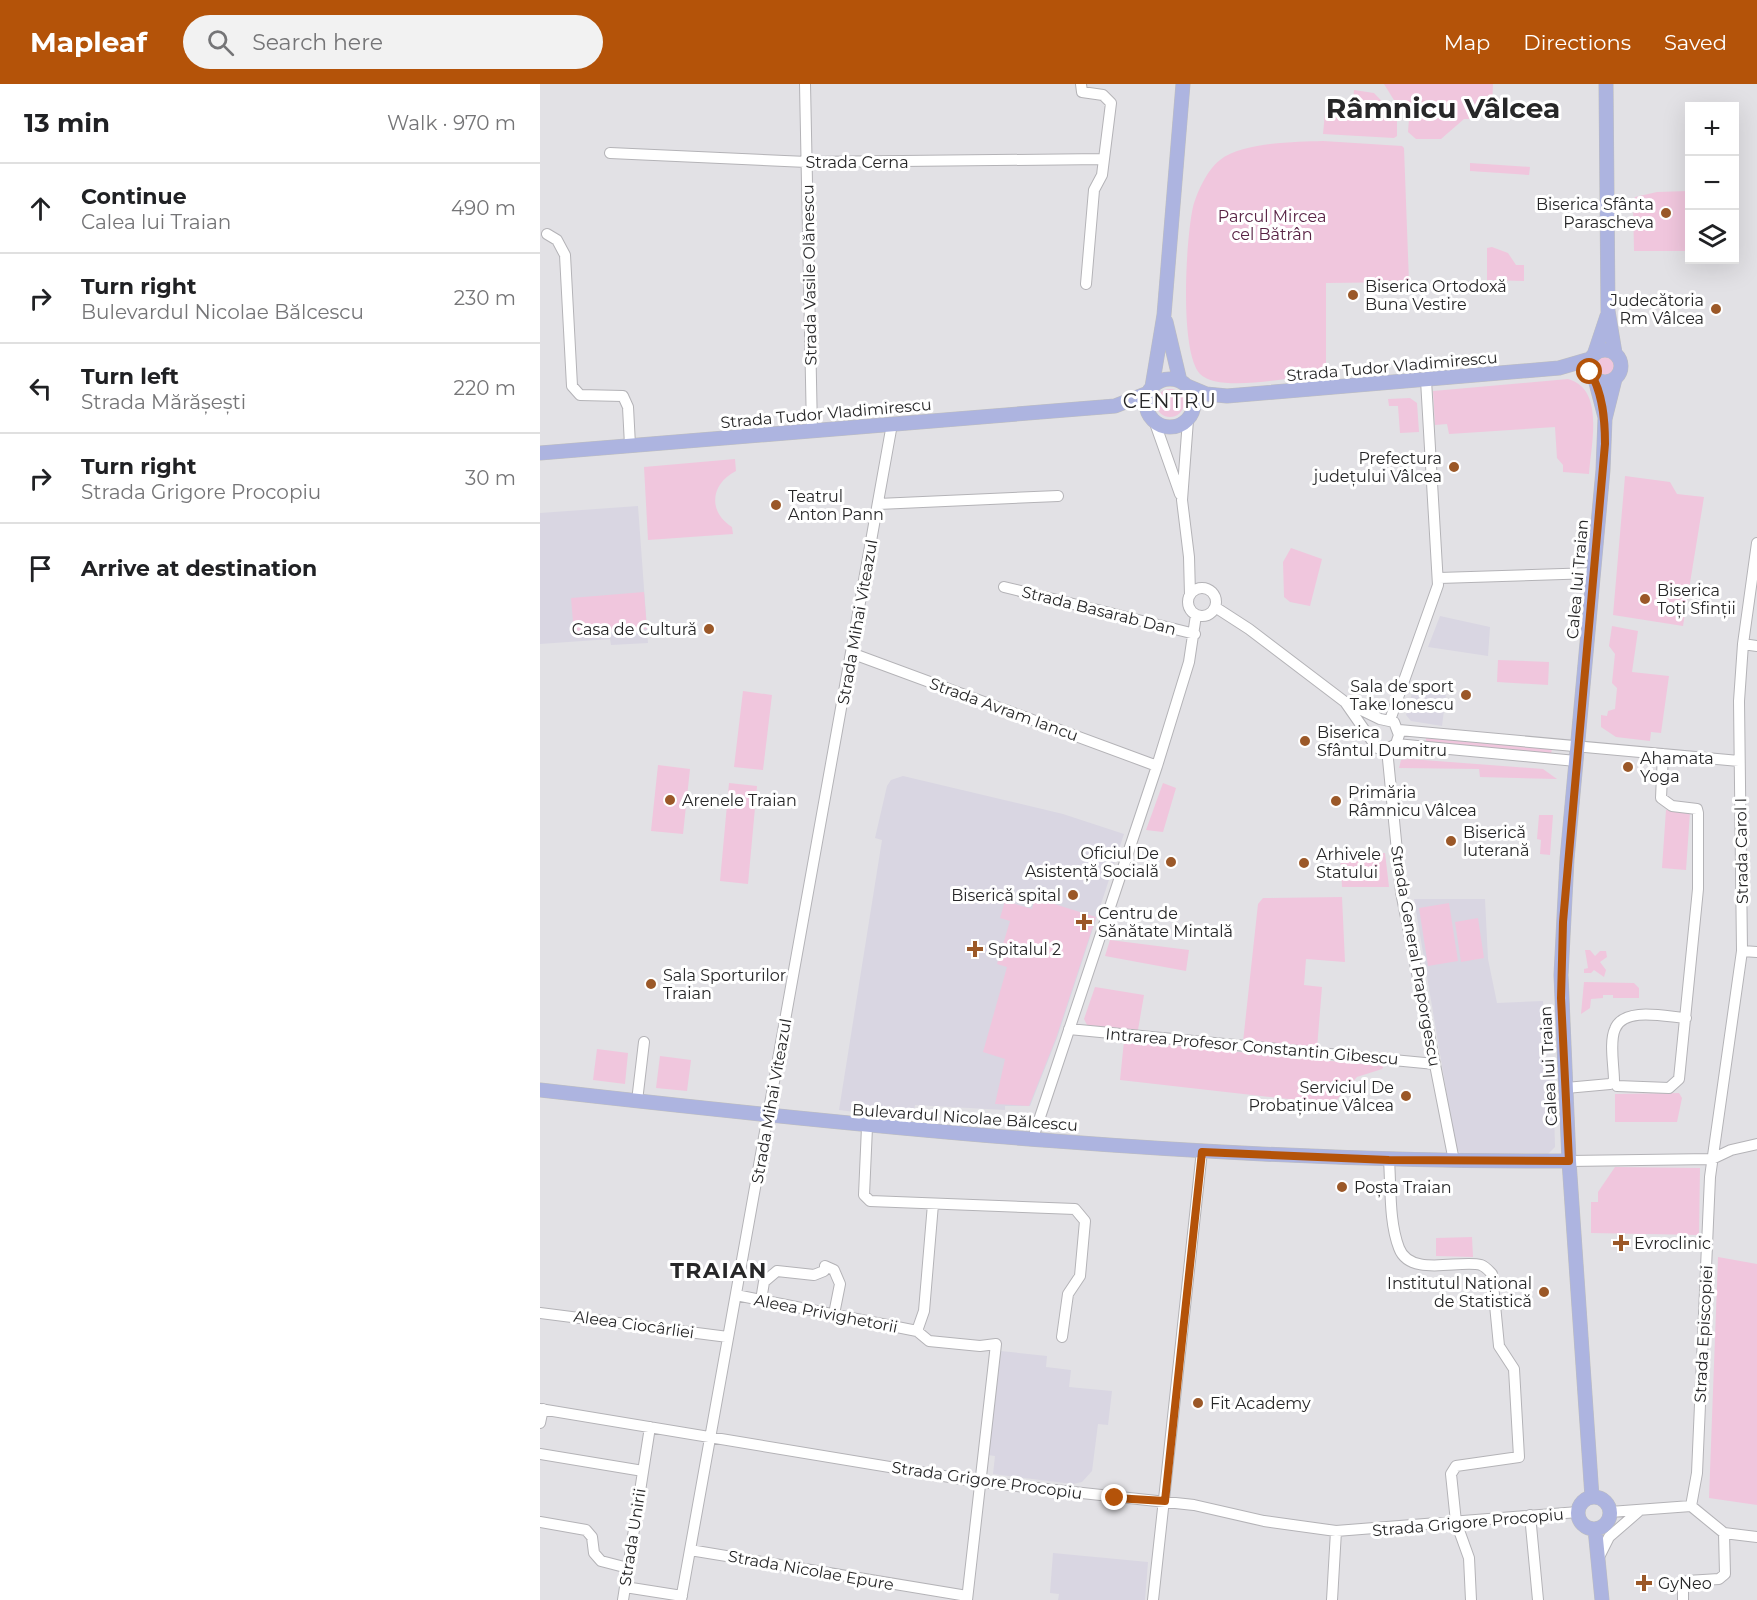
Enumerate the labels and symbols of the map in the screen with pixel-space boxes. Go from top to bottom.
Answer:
district label: Râmnicu Vâlcea [1326,91,1560,125]
street label: Strada Cerna [805,153,909,172]
street label: Strada Vasile Olănescu [798,184,821,366]
place label: Biserica Sfânta Parascheva [1536,195,1654,232]
marker: Biserica Sfânta Parascheva [1659,206,1673,220]
park label: Parcul Mircea cel Bătrân [1218,207,1326,244]
place label: Biserica Ortodoxă Buna Vestire [1365,277,1507,314]
marker: Biserica Ortodoxă Buna Vestire [1346,288,1360,302]
place label: Judecătoria Rm Vâlcea [1609,291,1704,328]
marker: Judecătoria Rm Vâlcea [1709,302,1723,316]
street label: Strada Tudor Vladimirescu [1286,348,1498,385]
route start [1576,358,1602,384]
district label: CENTRU [1123,389,1217,413]
street label: Strada Tudor Vladimirescu [720,395,932,432]
place label: Prefectura județului Vâlcea [1312,449,1442,487]
marker: Prefectura județului Vâlcea [1447,460,1461,474]
place label: Teatrul Anton Pann [788,487,884,524]
marker: Teatrul Anton Pann [769,498,783,512]
street label: Calea lui Traian [1563,518,1592,640]
street label: Strada Mihai Viteazul [834,538,881,706]
place label: Biserica Toți Sfinții [1657,581,1736,619]
street label: Strada Basarab Dan [1020,582,1178,639]
marker: Biserica Toți Sfinții [1638,592,1652,606]
place label: Casa de Cultură [572,620,697,639]
marker: Casa de Cultură [702,622,716,636]
street label: Strada Avram Iancu [927,674,1081,745]
place label: Sala de sport Take Ionescu [1350,677,1454,714]
marker: Sala de sport Take Ionescu [1459,688,1473,702]
place label: Biserica Sfântul Dumitru [1317,723,1447,760]
marker: Biserica Sfântul Dumitru [1298,734,1312,748]
place label: Ahamata Yoga [1640,749,1714,786]
marker: Ahamata Yoga [1621,760,1635,774]
place label: Primăria Râmnicu Vâlcea [1348,783,1477,820]
place label: Arenele Traian [682,791,797,810]
marker: Arenele Traian [663,793,677,807]
marker: Primăria Râmnicu Vâlcea [1329,794,1343,808]
street label: Strada Carol I [1731,798,1752,904]
place label: Biserică luterană [1463,823,1529,860]
marker: Biserică luterană [1444,834,1458,848]
place label: Oficiul De Asistență Socială [1025,844,1159,882]
street label: Strada General Praporgescu [1387,844,1444,1068]
place label: Arhivele Statului [1316,845,1381,882]
marker: Oficiul De Asistență Socială [1164,855,1178,869]
marker: Arhivele Statului [1297,856,1311,870]
place label: Biserică spital [951,886,1061,905]
marker: Biserică spital [1066,888,1080,902]
place label: Centru de Sănătate Mintală [1098,904,1233,941]
marker: Centru de Sănătate Mintală [1075,913,1093,931]
marker: Spitalul 2 [966,940,984,958]
place label: Spitalul 2 [988,940,1061,959]
place label: Sala Sporturilor Traian [663,966,786,1003]
marker: Sala Sporturilor Traian [644,977,658,991]
street label: Calea lui Traian [1536,1005,1561,1127]
street label: Strada Mihai Viteazul [748,1017,795,1185]
street label: Intrarea Profesor Constantin Gibescu [1105,1024,1399,1069]
place label: Serviciul De Probaținue Vâlcea [1248,1078,1394,1116]
marker: Serviciul De Probaținue Vâlcea [1399,1089,1413,1103]
street label: Bulevardul Nicolae Bălcescu [851,1100,1079,1135]
place label: Poșta Traian [1354,1178,1452,1198]
marker: Poșta Traian [1335,1180,1349,1194]
marker: Evroclinic [1612,1234,1630,1252]
place label: Evroclinic [1634,1234,1711,1253]
district label: TRAIAN [670,1257,768,1284]
street label: Strada Episcopiei [1690,1265,1717,1403]
place label: Institutul Național de Statistică [1387,1274,1532,1311]
marker: Institutul Național de Statistică [1537,1285,1551,1299]
street label: Aleea Privighetorii [753,1290,899,1337]
street label: Aleea Ciocârliei [572,1307,695,1342]
place label: Fit Academy [1210,1394,1311,1413]
marker: Fit Academy [1191,1396,1205,1410]
street label: Strada Grigore Procopiu [890,1458,1083,1503]
route end [1101,1484,1127,1510]
street label: Strada Unirii [615,1487,650,1587]
street label: Strada Grigore Procopiu [1371,1505,1565,1540]
street label: Strada Nicolae Epure [727,1547,895,1594]
marker: GyNeo [1635,1574,1653,1592]
place label: GyNeo [1658,1574,1712,1593]

